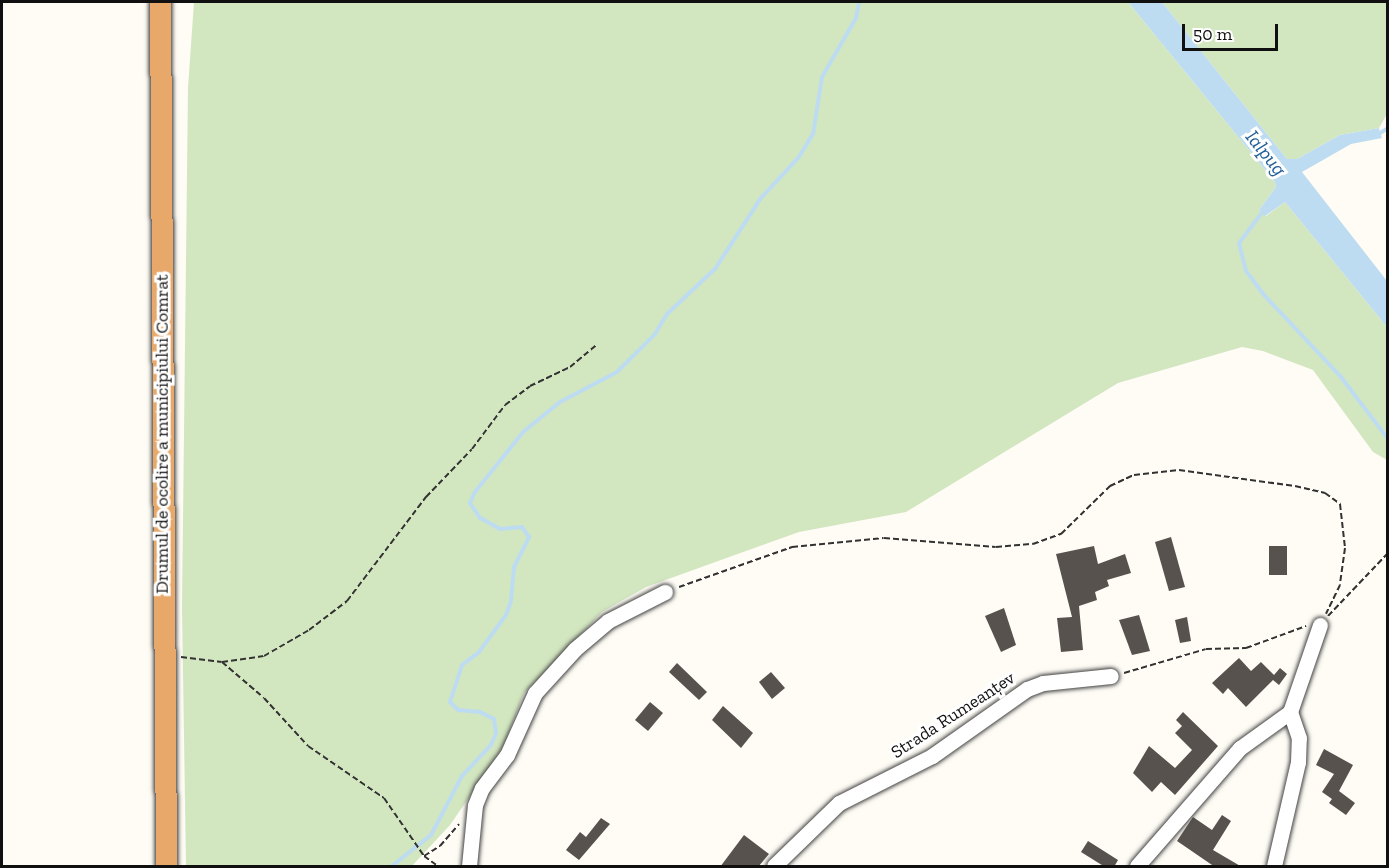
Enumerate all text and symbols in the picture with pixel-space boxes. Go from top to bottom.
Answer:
scale bar [1185,12,1281,50]
text: 50 m [1193,23,1232,45]
water label: Ialpug [1240,125,1292,181]
street label: Drumul de ocolire a municipiului Comrat [151,274,173,594]
street label: Strada Rumeanțev [887,667,1019,763]

